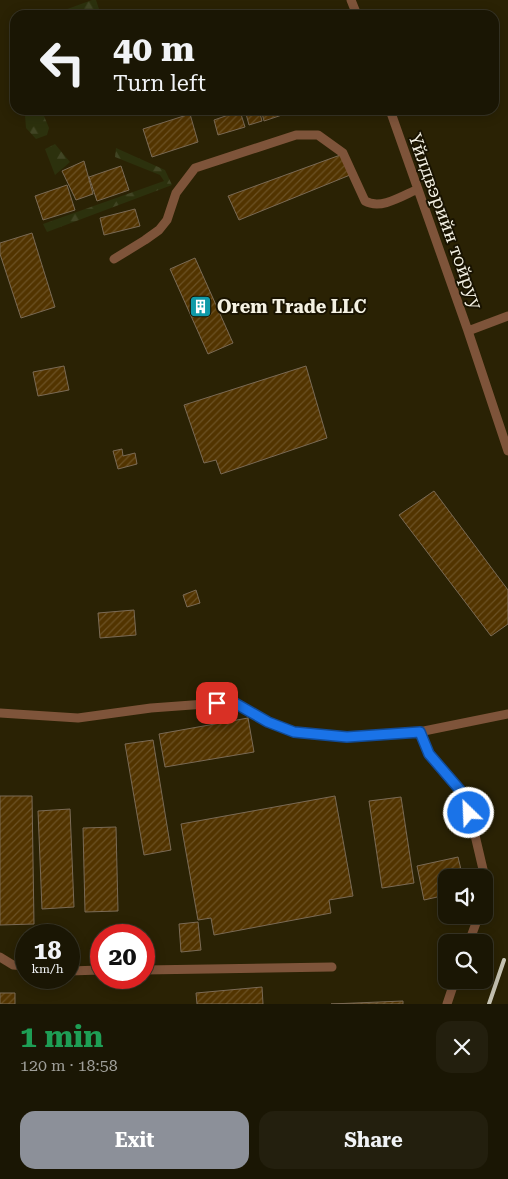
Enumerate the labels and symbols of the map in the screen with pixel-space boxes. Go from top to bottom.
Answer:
street label: Үйлдвэрийн тойруу [404,130,488,312]
building icon: Orem Trade LLC [189,294,213,318]
place label: Orem Trade LLC [217,296,367,317]
pin [196,682,238,724]
position arrow [442,786,494,838]
speed limit sign: 20 [90,924,155,989]

